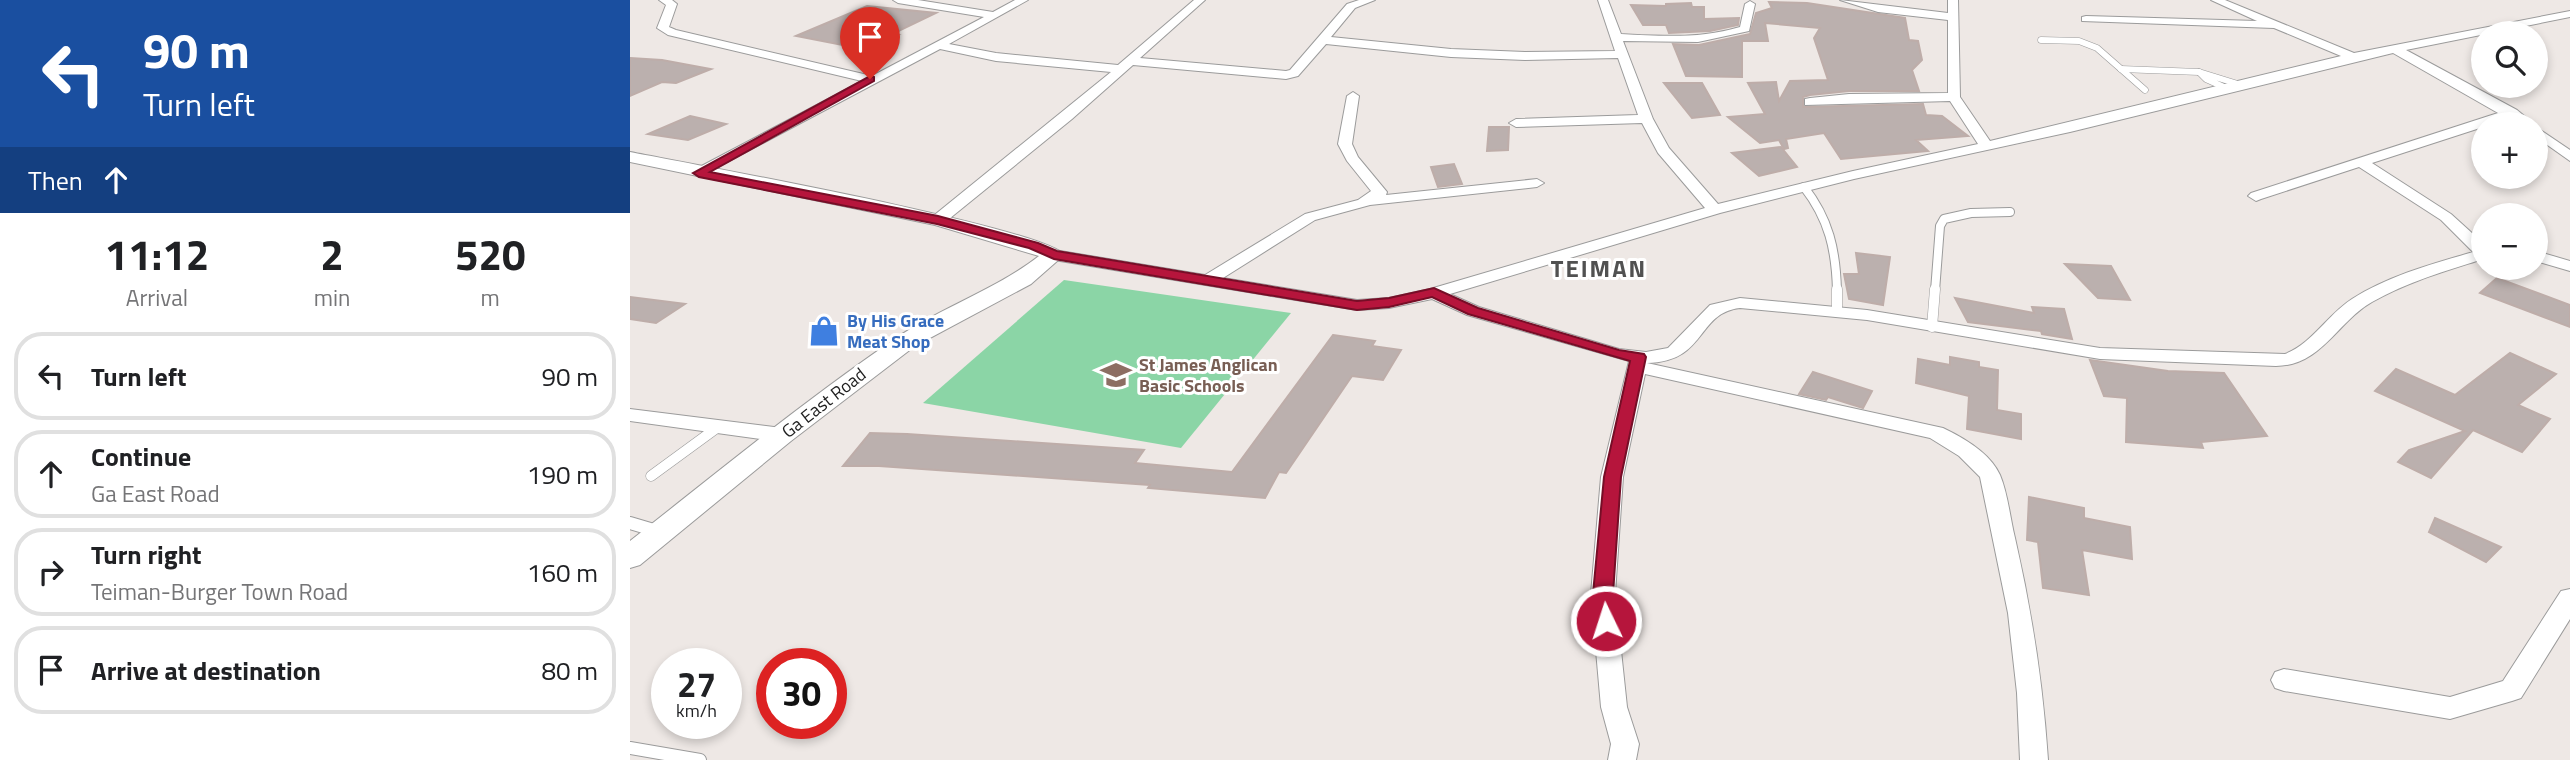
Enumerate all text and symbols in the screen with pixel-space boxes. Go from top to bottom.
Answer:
pin [840,7,900,79]
text: 90 m [143,12,250,87]
icon: arrive [851,18,889,56]
map controls [2471,21,2548,280]
button: search [2471,21,2548,98]
icon: left [28,28,119,119]
text: Turn left [143,80,255,128]
button: + [2471,112,2548,189]
text: Then [28,161,83,200]
icon: ahead [97,161,135,199]
button: − [2471,203,2548,280]
text: 11:12 [104,222,209,286]
text: 2 [320,222,344,286]
text: 520 [455,222,525,286]
district label: TEIMAN [1551,250,1647,286]
text: Arrival [126,280,188,315]
text: min [314,280,350,315]
text: m [481,280,500,315]
place label: By His Grace Meat Shop [847,307,944,355]
shop icon: By His Grace Meat Shop [807,314,841,348]
place label: St James Anglican Basic Schools [1139,351,1278,399]
icon: left [32,357,70,395]
text: Turn left [91,357,186,396]
text: 90 m [541,357,598,396]
school or university icon: St James Anglican Basic Schools [1099,358,1133,392]
street label: Ga East Road [776,361,872,444]
text: Continue [91,437,191,476]
icon: ahead [32,455,70,493]
text: 190 m [527,455,598,494]
text: Ga East Road [91,476,220,511]
text: Turn right [91,535,202,574]
icon: right [32,553,70,591]
text: 160 m [527,553,598,592]
text: Teiman-Burger Town Road [91,574,348,609]
position arrow [1569,584,1643,658]
speed limit sign: 30 [756,648,847,739]
icon: arrive [32,651,70,689]
text: Arrive at destination [91,651,321,690]
text: 80 m [541,651,598,690]
text: 27 [677,657,716,711]
text: km/h [676,697,717,724]

